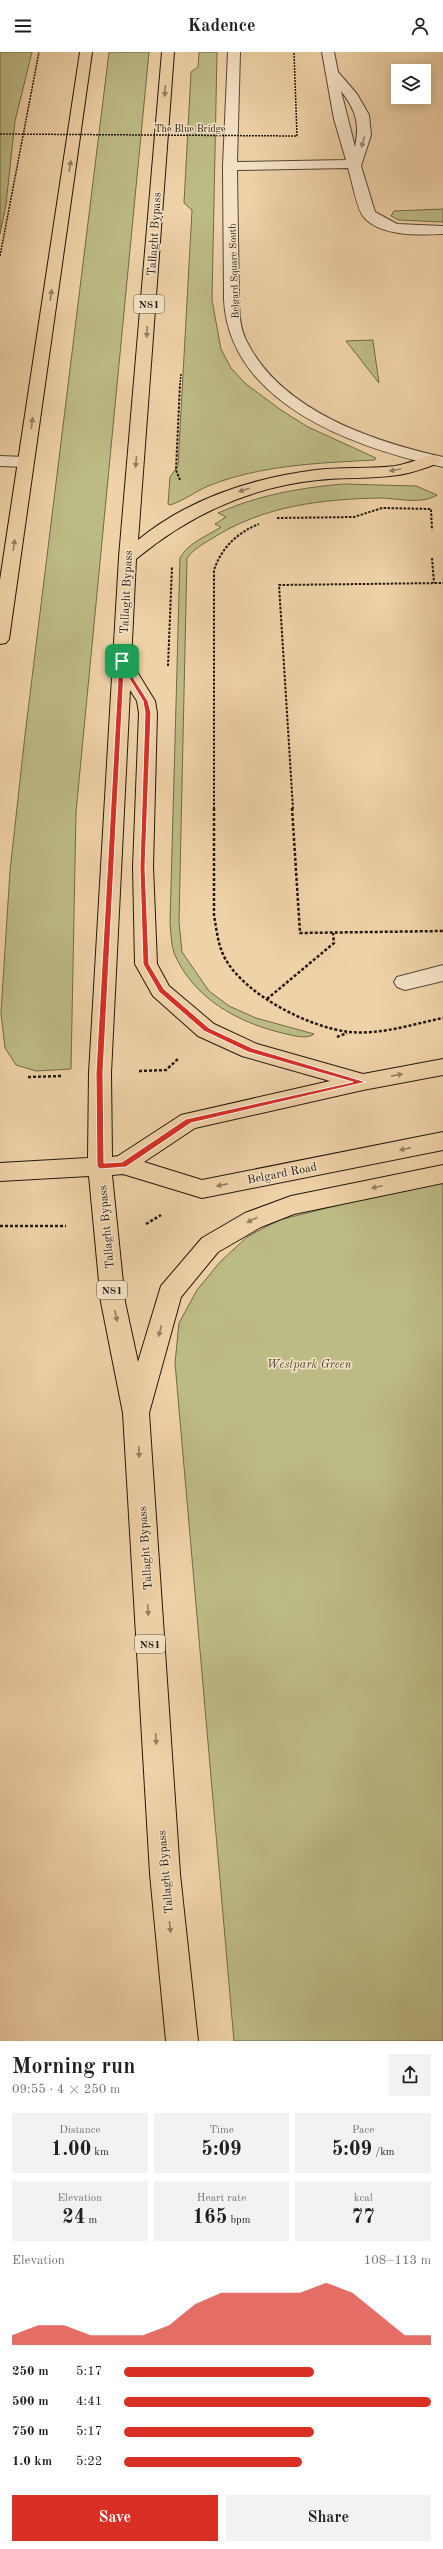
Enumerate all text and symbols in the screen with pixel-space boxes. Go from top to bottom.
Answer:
icon: menu [12,15,34,37]
icon: person [409,15,431,37]
text: Kadence [187,17,256,35]
map controls [391,64,431,104]
button: layers [391,64,431,104]
one-way arrow [162,85,169,97]
street label: The Blue Bridge [154,124,226,134]
one-way arrow [360,136,366,148]
one-way arrow [67,160,73,172]
street label: Tallaght Bypass [146,192,164,276]
street label: Belgard Square South [227,223,241,319]
one-way arrow [48,288,54,301]
road number: N81 [134,295,164,313]
one-way arrow [143,326,150,338]
one-way arrow [29,417,35,429]
one-way arrow [133,456,139,468]
one-way arrow [389,467,401,473]
one-way arrow [238,487,250,493]
one-way arrow [11,539,17,551]
street label: Tallaght Bypass [119,550,135,634]
pin [105,644,139,678]
icon: arrive [111,650,133,672]
one-way arrow [391,1072,403,1078]
one-way arrow [399,1146,411,1152]
street label: Belgard Road [246,1161,318,1187]
one-way arrow [216,1182,228,1188]
one-way arrow [371,1184,383,1190]
street label: Tallaght Bypass [97,1185,117,1269]
one-way arrow [247,1217,258,1224]
road number: N81 [97,1281,127,1299]
one-way arrow [114,1310,120,1322]
one-way arrow [157,1324,163,1337]
park label: Westpark Green [267,1359,352,1371]
one-way arrow [135,1446,142,1458]
street label: Tallaght Bypass [137,1506,155,1590]
one-way arrow [145,1604,152,1616]
road number: N81 [135,1635,165,1653]
one-way arrow [153,1733,160,1745]
street label: Tallaght Bypass [156,1830,176,1914]
one-way arrow [167,1921,173,1933]
button: share [389,2054,431,2096]
text: Morning run [12,2056,135,2078]
text: 09:55 · 4 × 250 m [12,2083,120,2096]
text: Distance [59,2125,101,2136]
text: Time [209,2125,234,2136]
text: Pace [352,2125,374,2136]
text: 1.00 [51,2140,91,2160]
text: 5:09 [201,2140,242,2160]
text: 5:09 [332,2140,372,2160]
text: km [91,2147,109,2158]
text: /km [372,2147,395,2158]
text: Elevation [57,2193,102,2204]
text: Heart rate [197,2193,246,2204]
text: kcal [354,2193,373,2204]
text: 24 [62,2208,86,2228]
text: 165 [193,2208,227,2228]
text: 77 [352,2208,375,2228]
text: m [86,2215,97,2226]
text: bpm [227,2215,250,2226]
text: Elevation [12,2254,65,2267]
text: 108–113 m [364,2254,431,2267]
text: 250 m [12,2365,49,2378]
text: 5:17 [76,2365,102,2378]
text: 500 m [12,2395,49,2408]
text: 4:41 [76,2395,102,2408]
text: 750 m [12,2425,49,2438]
text: 5:17 [76,2425,102,2438]
text: 1.0 km [12,2455,52,2468]
text: 5:22 [76,2455,102,2468]
button: Save [12,2495,218,2541]
button: Share [226,2495,431,2541]

